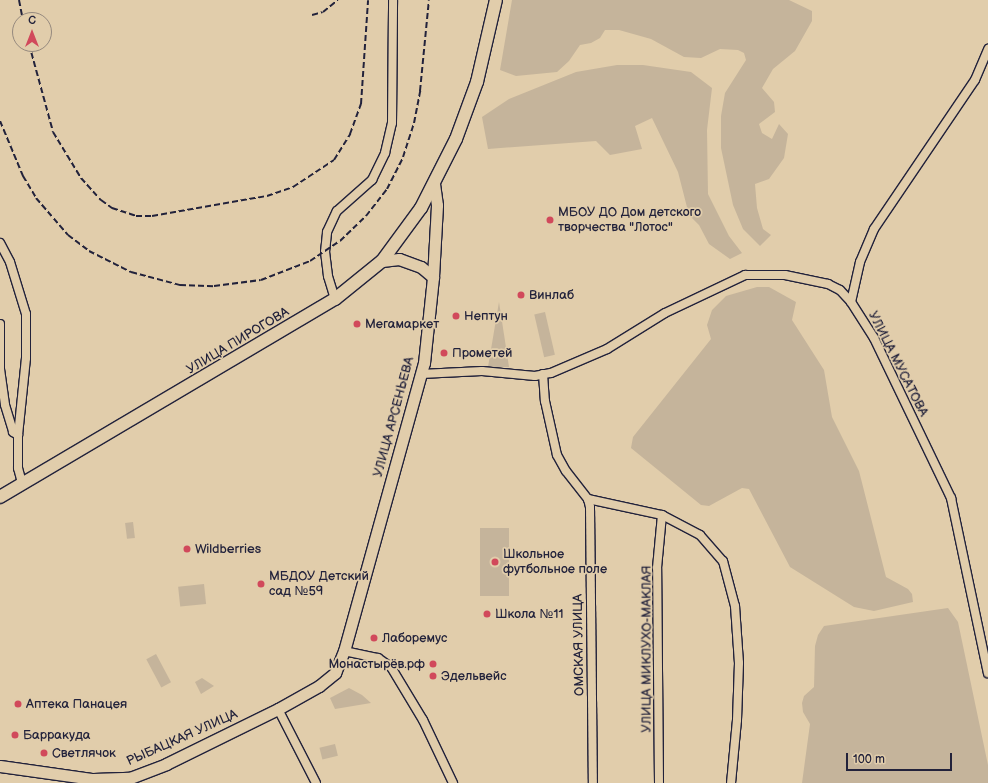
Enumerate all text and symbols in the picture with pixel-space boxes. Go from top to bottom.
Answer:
north arrow [12,12,52,52]
text: С [28,14,36,27]
place label: МБОУ ДО Дом детского творчества "Лотос" [558,205,701,236]
marker: МБОУ ДО Дом детского творчества "Лотос" [545,215,555,225]
place label: Винлаб [529,287,574,303]
marker: Винлаб [516,290,526,300]
street label: УЛИЦА ПИРОГОВА [184,304,292,378]
place label: Нептун [464,308,508,324]
street label: УЛИЦА МУСАТОВА [865,309,931,419]
marker: Нептун [451,311,461,321]
place label: Мегамаркет [365,316,439,332]
marker: Мегамаркет [352,319,362,329]
place label: Прометей [452,345,512,361]
marker: Прометей [439,348,449,358]
street label: УЛИЦА АРСЕНЬЕВА [370,355,418,479]
place label: Wildberries [195,541,261,557]
marker: Wildberries [182,544,192,554]
place label: Школьное футбольное поле [503,547,607,578]
marker: Школьное футбольное поле [490,557,500,567]
street label: УЛИЦА МИКЛУХО-МАКЛАЯ [639,565,655,733]
place label: МБДОУ Детский сад №59 [269,569,369,600]
marker: МБДОУ Детский сад №59 [256,579,266,589]
street label: ОМСКАЯ УЛИЦА [570,594,588,696]
place label: Школа №11 [495,606,564,622]
marker: Школа №11 [482,609,492,619]
place label: Лаборемус [382,630,447,646]
marker: Лаборемус [369,633,379,643]
place label: Монастырёв.рф [329,656,425,672]
marker: Монастырёв.рф [428,659,438,669]
place label: Эдельвейс [441,668,507,684]
marker: Эдельвейс [428,671,438,681]
place label: Аптека Панацея [26,696,127,712]
marker: Аптека Панацея [13,699,23,709]
street label: РЫБАЦКАЯ УЛИЦА [124,706,240,770]
place label: Барракуда [23,727,91,743]
marker: Барракуда [10,730,20,740]
place label: Светлячок [52,745,116,761]
scale bar [848,745,954,771]
marker: Светлячок [39,748,49,758]
text: 100 m [853,752,885,767]

